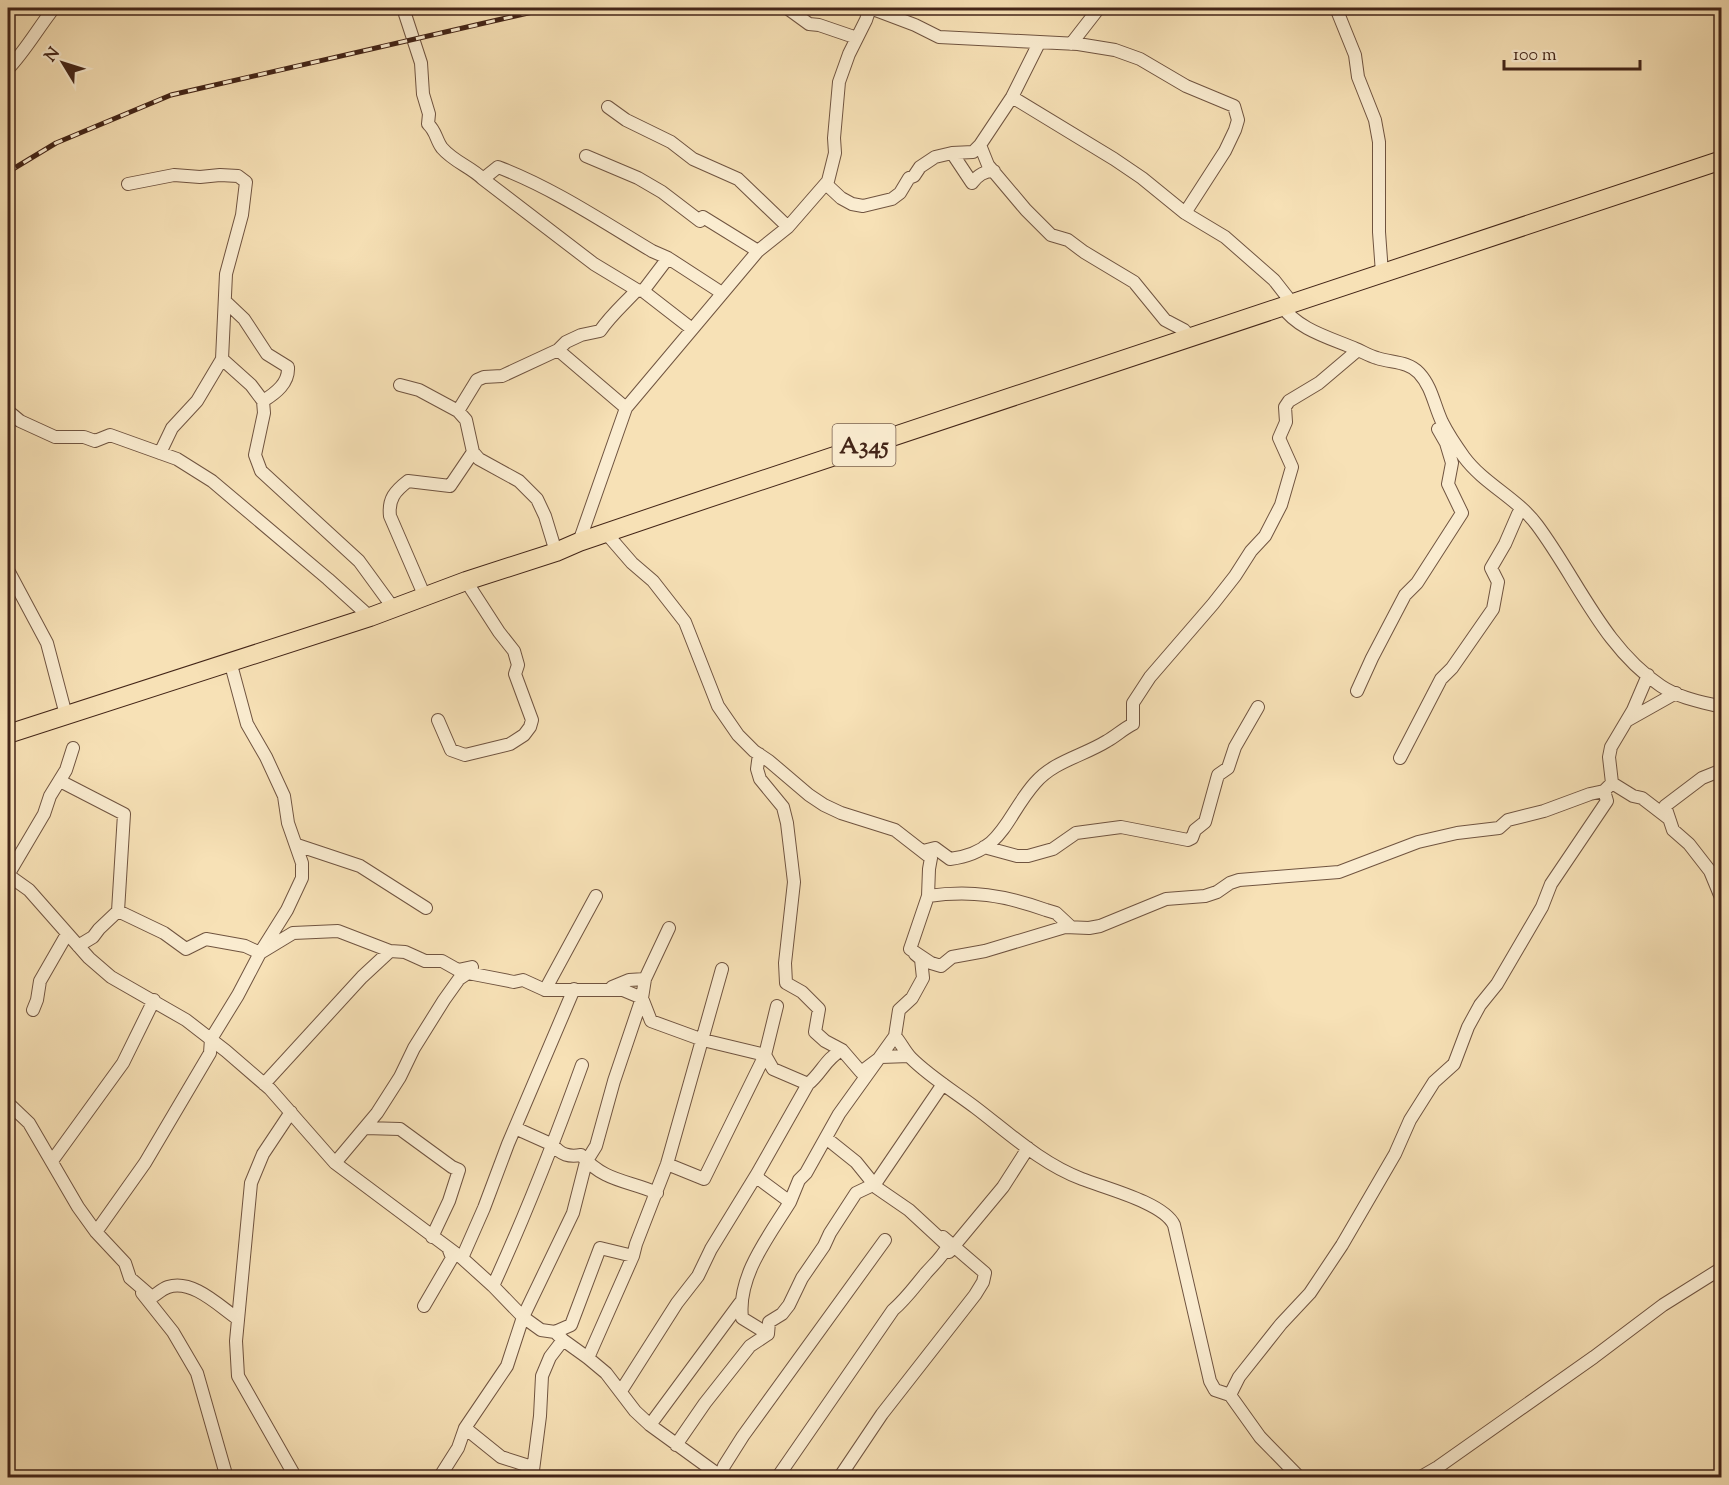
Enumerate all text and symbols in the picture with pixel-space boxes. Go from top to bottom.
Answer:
north arrow [33,33,93,93]
scale bar [1504,33,1640,71]
text: N [40,43,66,67]
text: 100 m [1513,43,1557,69]
road number: A345 [832,424,896,466]

